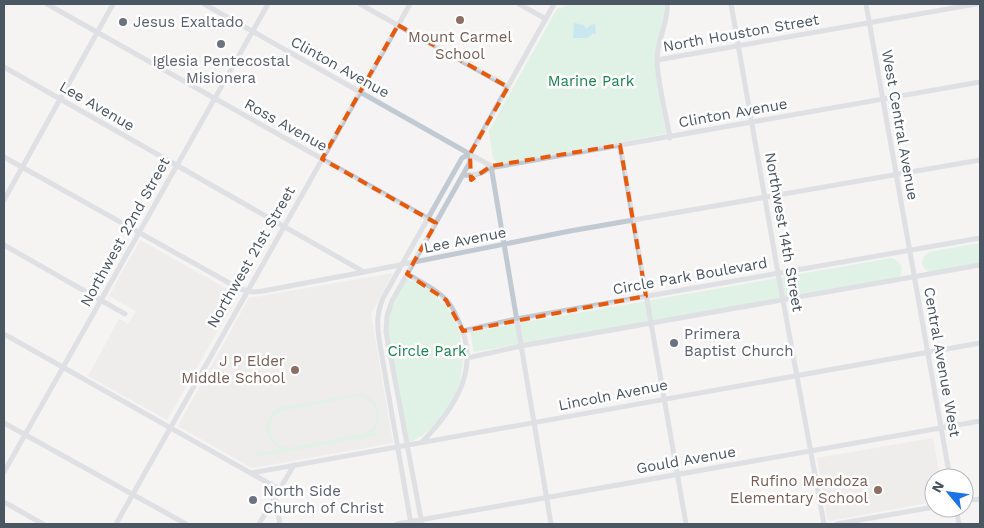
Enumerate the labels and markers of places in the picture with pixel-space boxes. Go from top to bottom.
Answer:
place label: Jesus Exaltado [133,13,244,31]
marker: Mount Carmel School [454,14,466,26]
marker: Jesus Exaltado [117,16,129,28]
place label: Mount Carmel School [408,28,512,63]
marker: Iglesia Pentecostal Misionera [215,38,227,50]
place label: Iglesia Pentecostal Misionera [152,52,290,87]
place label: Primera Baptist Church [684,325,794,360]
marker: Primera Baptist Church [668,337,680,349]
place label: J P Elder Middle School [181,352,285,387]
marker: J P Elder Middle School [289,364,301,376]
place label: Rufino Mendoza Elementary School [730,472,868,507]
place label: North Side Church of Christ [263,482,384,517]
marker: Rufino Mendoza Elementary School [872,484,884,496]
marker: North Side Church of Christ [247,494,259,506]

